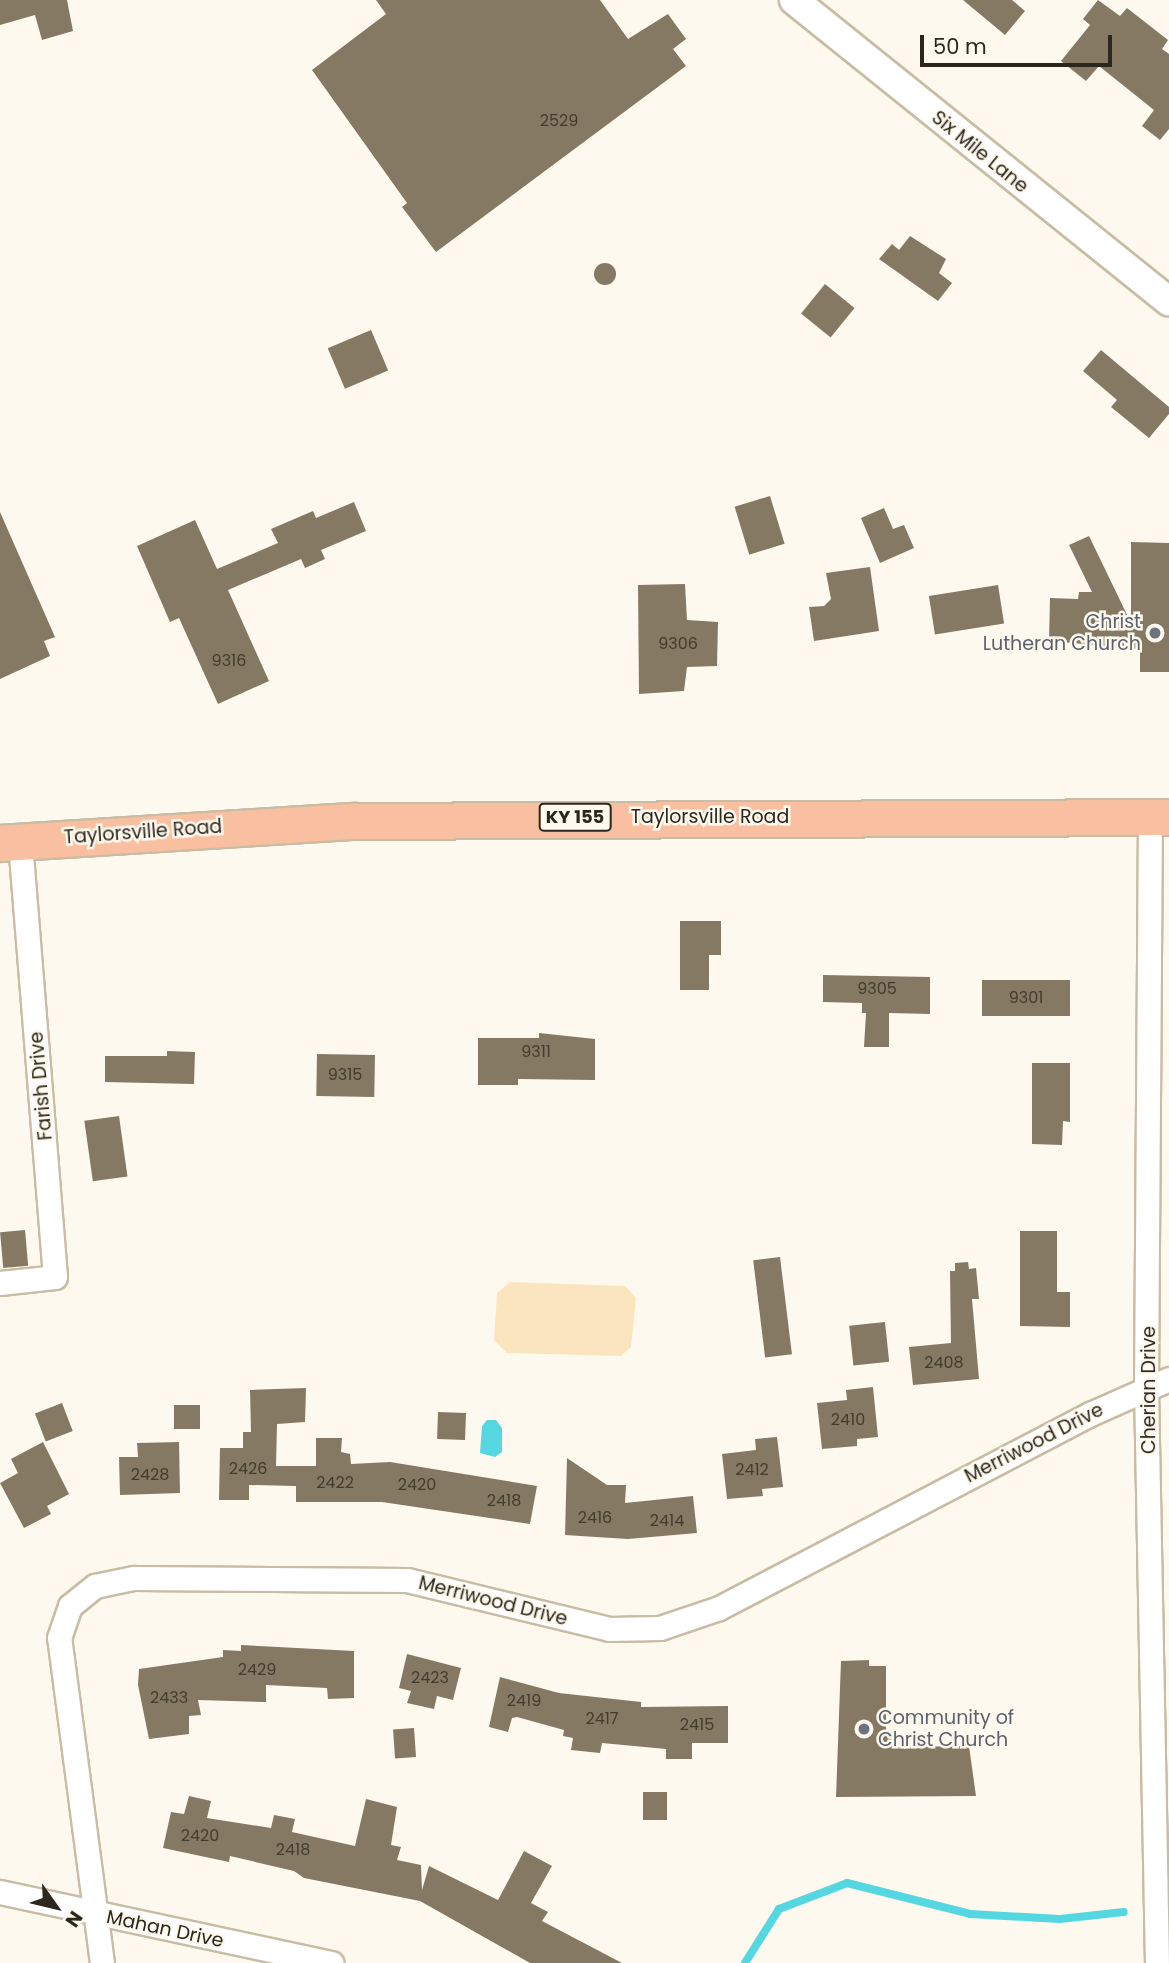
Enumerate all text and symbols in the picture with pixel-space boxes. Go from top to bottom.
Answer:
scale bar [924,21,1116,65]
text: 50 m [933,32,987,61]
street label: Six Mile Lane [927,106,1033,198]
house number: 2529 [540,111,578,131]
place label: Christ Lutheran Church [983,611,1141,655]
marker: Christ Lutheran Church [1147,625,1163,641]
house number: 9306 [658,634,698,654]
house number: 9316 [212,651,246,671]
road number: KY 155 [538,802,612,832]
street label: Taylorsville Road [631,806,789,828]
street label: Taylorsville Road [63,815,223,849]
house number: 9305 [857,979,897,999]
house number: 9301 [1009,988,1043,1008]
street label: Farish Drive [25,1031,57,1141]
house number: 9311 [521,1042,551,1062]
house number: 9315 [328,1065,362,1085]
street label: Cherian Drive [1138,1326,1160,1454]
house number: 2408 [924,1353,964,1373]
street label: Merriwood Drive [961,1398,1107,1488]
house number: 2410 [831,1410,865,1430]
house number: 2426 [229,1459,267,1479]
house number: 2412 [735,1460,769,1480]
house number: 2428 [131,1465,169,1485]
house number: 2422 [316,1473,354,1493]
house number: 2420 [398,1475,436,1495]
house number: 2418 [487,1491,521,1511]
house number: 2416 [578,1508,612,1528]
house number: 2414 [650,1511,684,1531]
street label: Merriwood Drive [416,1571,570,1631]
house number: 2429 [238,1660,276,1680]
house number: 2423 [411,1668,449,1688]
house number: 2433 [150,1688,188,1708]
house number: 2419 [507,1691,541,1711]
place label: Community of Christ Church [878,1707,1014,1751]
house number: 2417 [585,1709,619,1729]
house number: 2415 [680,1715,714,1735]
marker: Community of Christ Church [856,1721,872,1737]
house number: 2420 [181,1826,219,1846]
house number: 2418 [276,1840,310,1860]
north arrow [21,1872,91,1942]
street label: Mahan Drive [104,1905,226,1953]
text: N [59,1906,89,1932]

